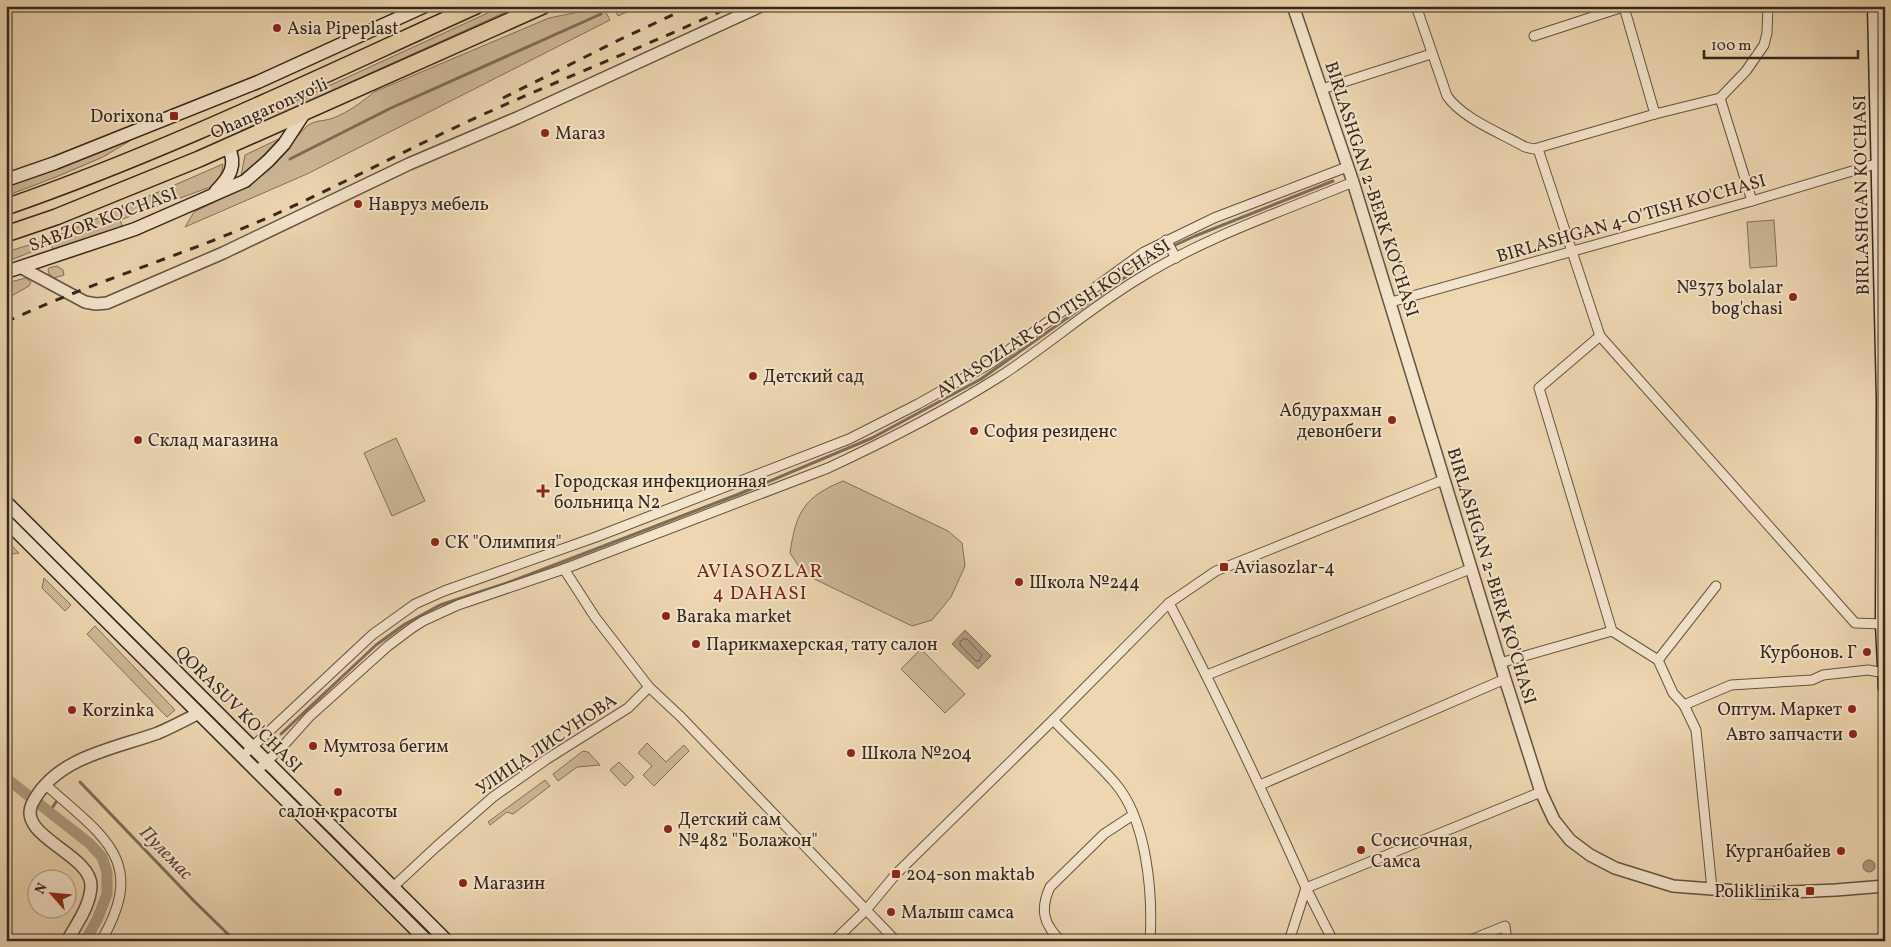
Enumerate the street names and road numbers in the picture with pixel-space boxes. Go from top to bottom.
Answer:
street label: BIRLASHGAN 2-BERK KO'CHASI [1317,58,1424,321]
street label: Ohangaron yoʻli [207,72,332,146]
street label: BIRLASHGAN KO'CHASI [1848,94,1877,296]
street label: BIRLASHGAN 4-O'TISH KO'CHASI [1494,169,1769,270]
street label: SABZOR KO'CHASI [26,182,181,259]
street label: AVIASOZLAR 6-O'TISH KO'CHASI [932,234,1176,405]
street label: BIRLASHGAN 2-BERK KO'CHASI [1440,445,1542,708]
street label: QORASUV KO'CHASI [169,641,307,779]
street label: УЛИЦА ЛИСУНОВА [471,689,623,802]

